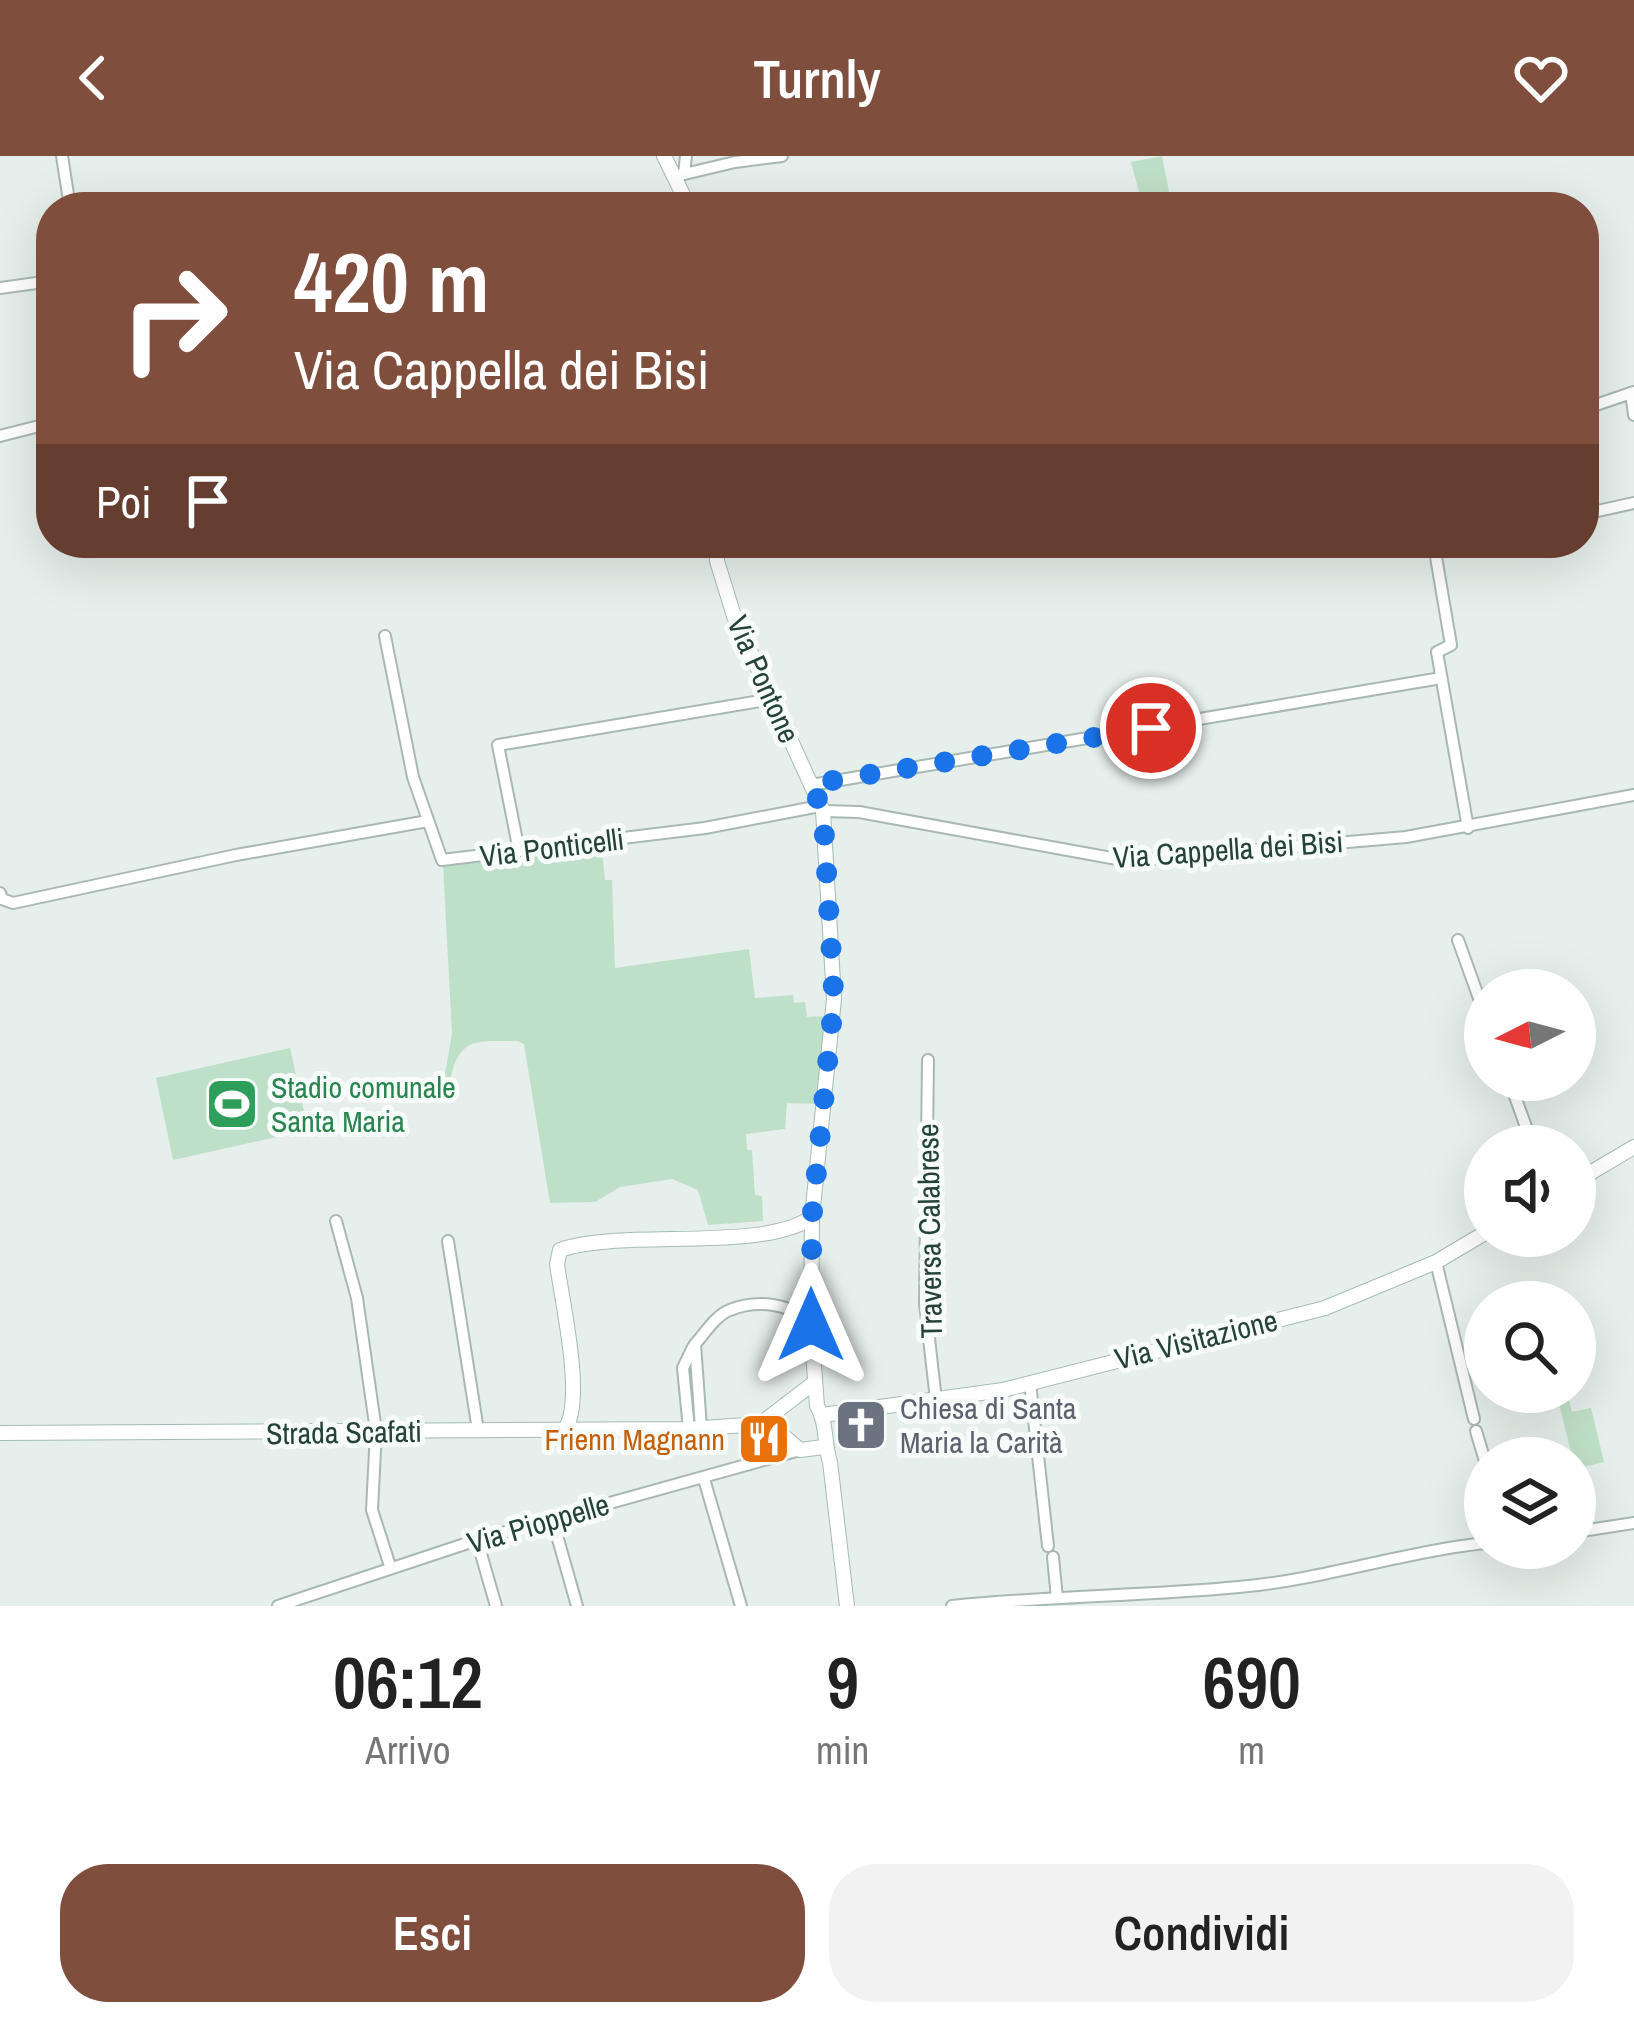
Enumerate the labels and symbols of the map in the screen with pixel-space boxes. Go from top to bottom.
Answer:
street label: Via Pontone [718,609,810,749]
pin [1100,677,1202,779]
street label: Via Ponticelli [478,818,626,876]
street label: Via Cappella dei Bisi [1112,821,1344,877]
north arrow [1464,969,1596,1101]
place label: Stadio comunale Santa Maria [271,1067,456,1141]
sports icon: Stadio comunale Santa Maria [204,1076,260,1132]
street label: Traversa Calabrese [907,1123,951,1339]
position arrow [748,1262,874,1388]
street label: Via Visitazione [1111,1300,1281,1378]
place label: Chiesa di Santa Maria la Carità [900,1388,1077,1462]
church icon: Chiesa di Santa Maria la Carità [833,1397,889,1453]
street label: Strada Scafati [266,1411,422,1453]
restaurant icon: Frienn Magnann [736,1411,792,1467]
place label: Frienn Magnann [544,1419,725,1459]
street label: Via Pioppelle [462,1484,614,1562]

